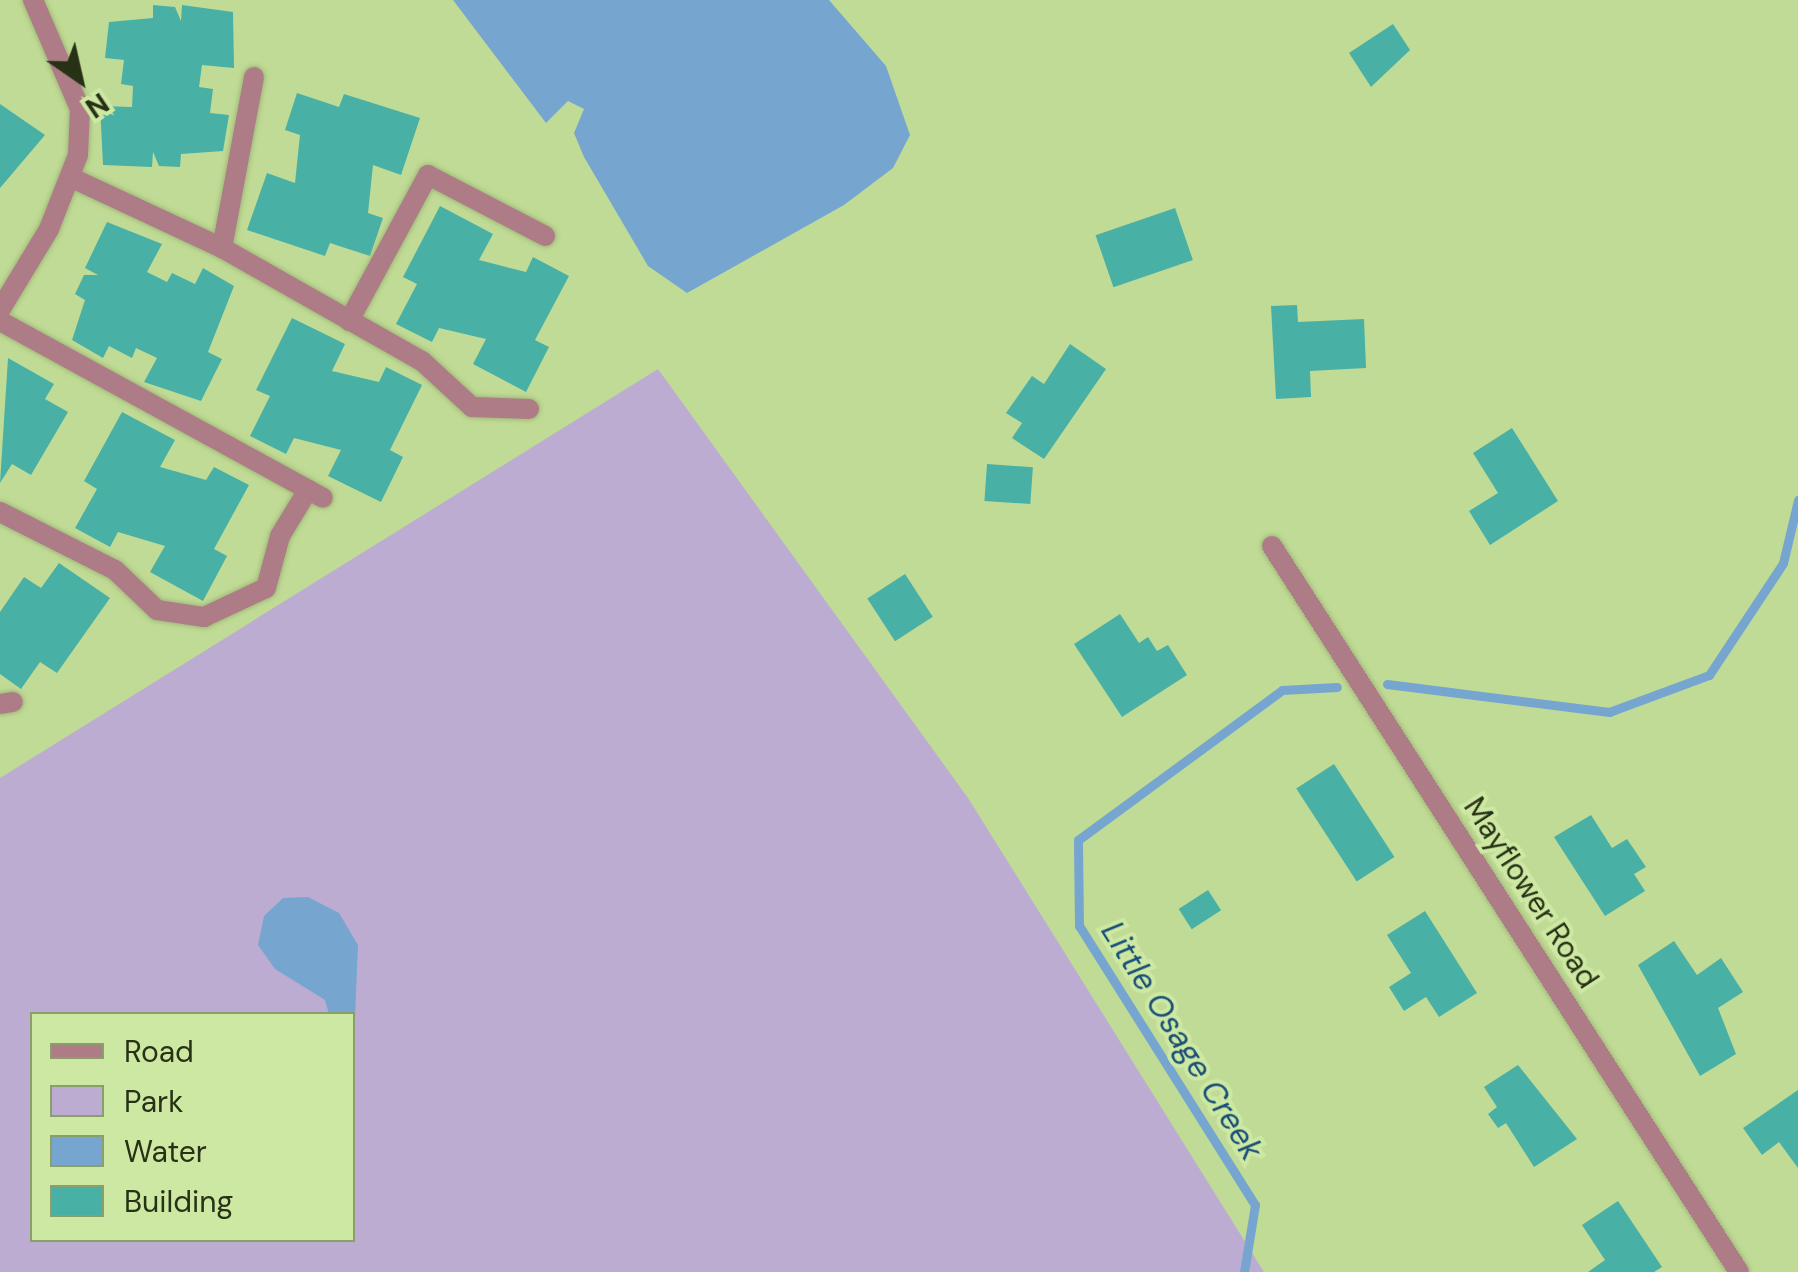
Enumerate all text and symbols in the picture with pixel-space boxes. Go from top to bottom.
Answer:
north arrow [30,30,130,130]
text: N [78,84,116,126]
street label: Mayflower Road [1456,791,1606,995]
water label: Little Osage Creek [1093,915,1271,1167]
legend [30,1012,355,1242]
text: Road [124,1032,194,1071]
text: Park [124,1082,183,1121]
text: Water [124,1132,207,1171]
text: Building [124,1182,233,1221]

